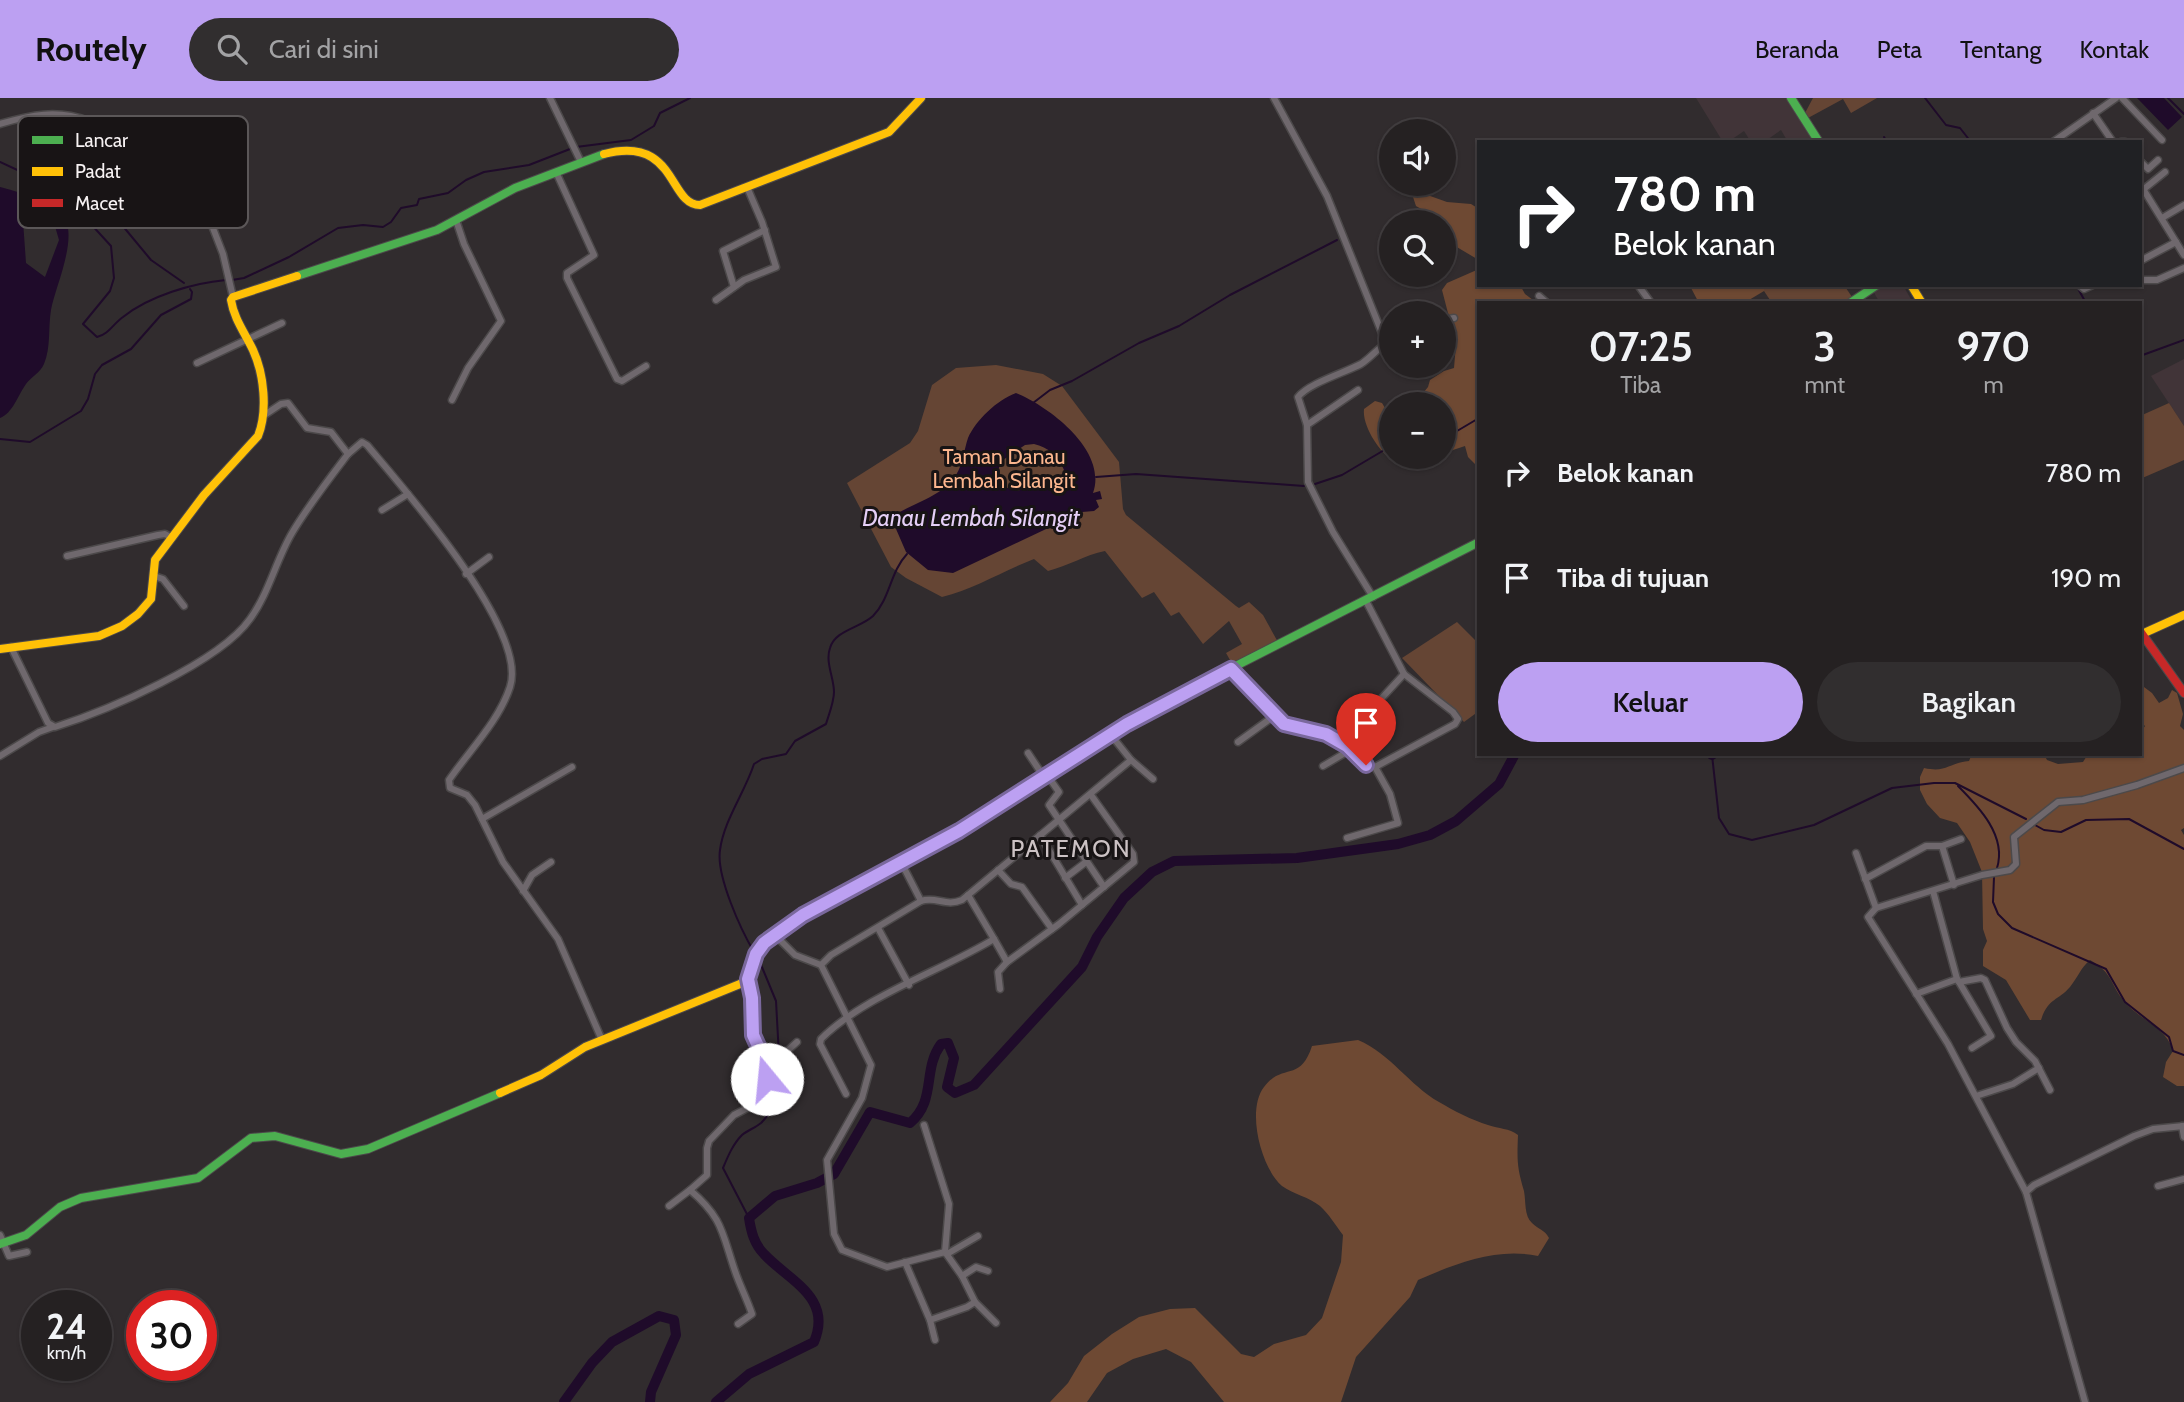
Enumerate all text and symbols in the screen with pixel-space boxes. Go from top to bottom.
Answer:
search box [189,18,679,81]
text: Routely [35,29,147,69]
icon: search [213,30,251,68]
text: Cari di sini [269,33,379,65]
text: Beranda [1755,35,1839,64]
text: Peta [1877,35,1922,64]
text: Tentang [1960,35,2041,64]
text: Kontak [2079,35,2149,64]
legend [18,116,248,228]
map controls [1379,119,1456,469]
button: sound [1379,119,1456,196]
text: Lancar [75,129,128,152]
text: Padat [75,160,121,183]
text: 780 m [1613,164,1756,223]
icon: right [1498,168,1589,259]
text: Macet [75,192,125,215]
button: search [1379,210,1456,287]
text: Belok kanan [1613,224,1776,263]
button: + [1379,301,1456,378]
text: 07:25 [1588,320,1693,372]
text: 3 [1813,320,1836,372]
text: 970 [1956,320,2031,372]
text: Tiba [1620,371,1661,399]
text: mnt [1804,371,1845,399]
text: m [1983,371,2004,399]
button: − [1379,392,1456,469]
park label: Taman Danau Lembah Silangit [932,444,1076,493]
icon: right [1498,454,1536,492]
text: Belok kanan [1557,457,1694,489]
text: 780 m [2045,457,2121,489]
water label: Danau Lembah Silangit [862,504,1081,532]
icon: arrive [1498,559,1536,597]
text: Tiba di tujuan [1557,562,1709,594]
text: 190 m [2051,562,2121,594]
button: Keluar [1498,662,1803,742]
button: Bagikan [1817,662,2121,742]
pin [1336,693,1396,765]
icon: arrive [1347,704,1385,742]
district label: PATEMON [1010,834,1132,863]
position arrow [730,1042,804,1116]
speed limit sign: 30 [126,1290,217,1381]
text: 24 [46,1305,87,1348]
text: km/h [47,1342,86,1364]

